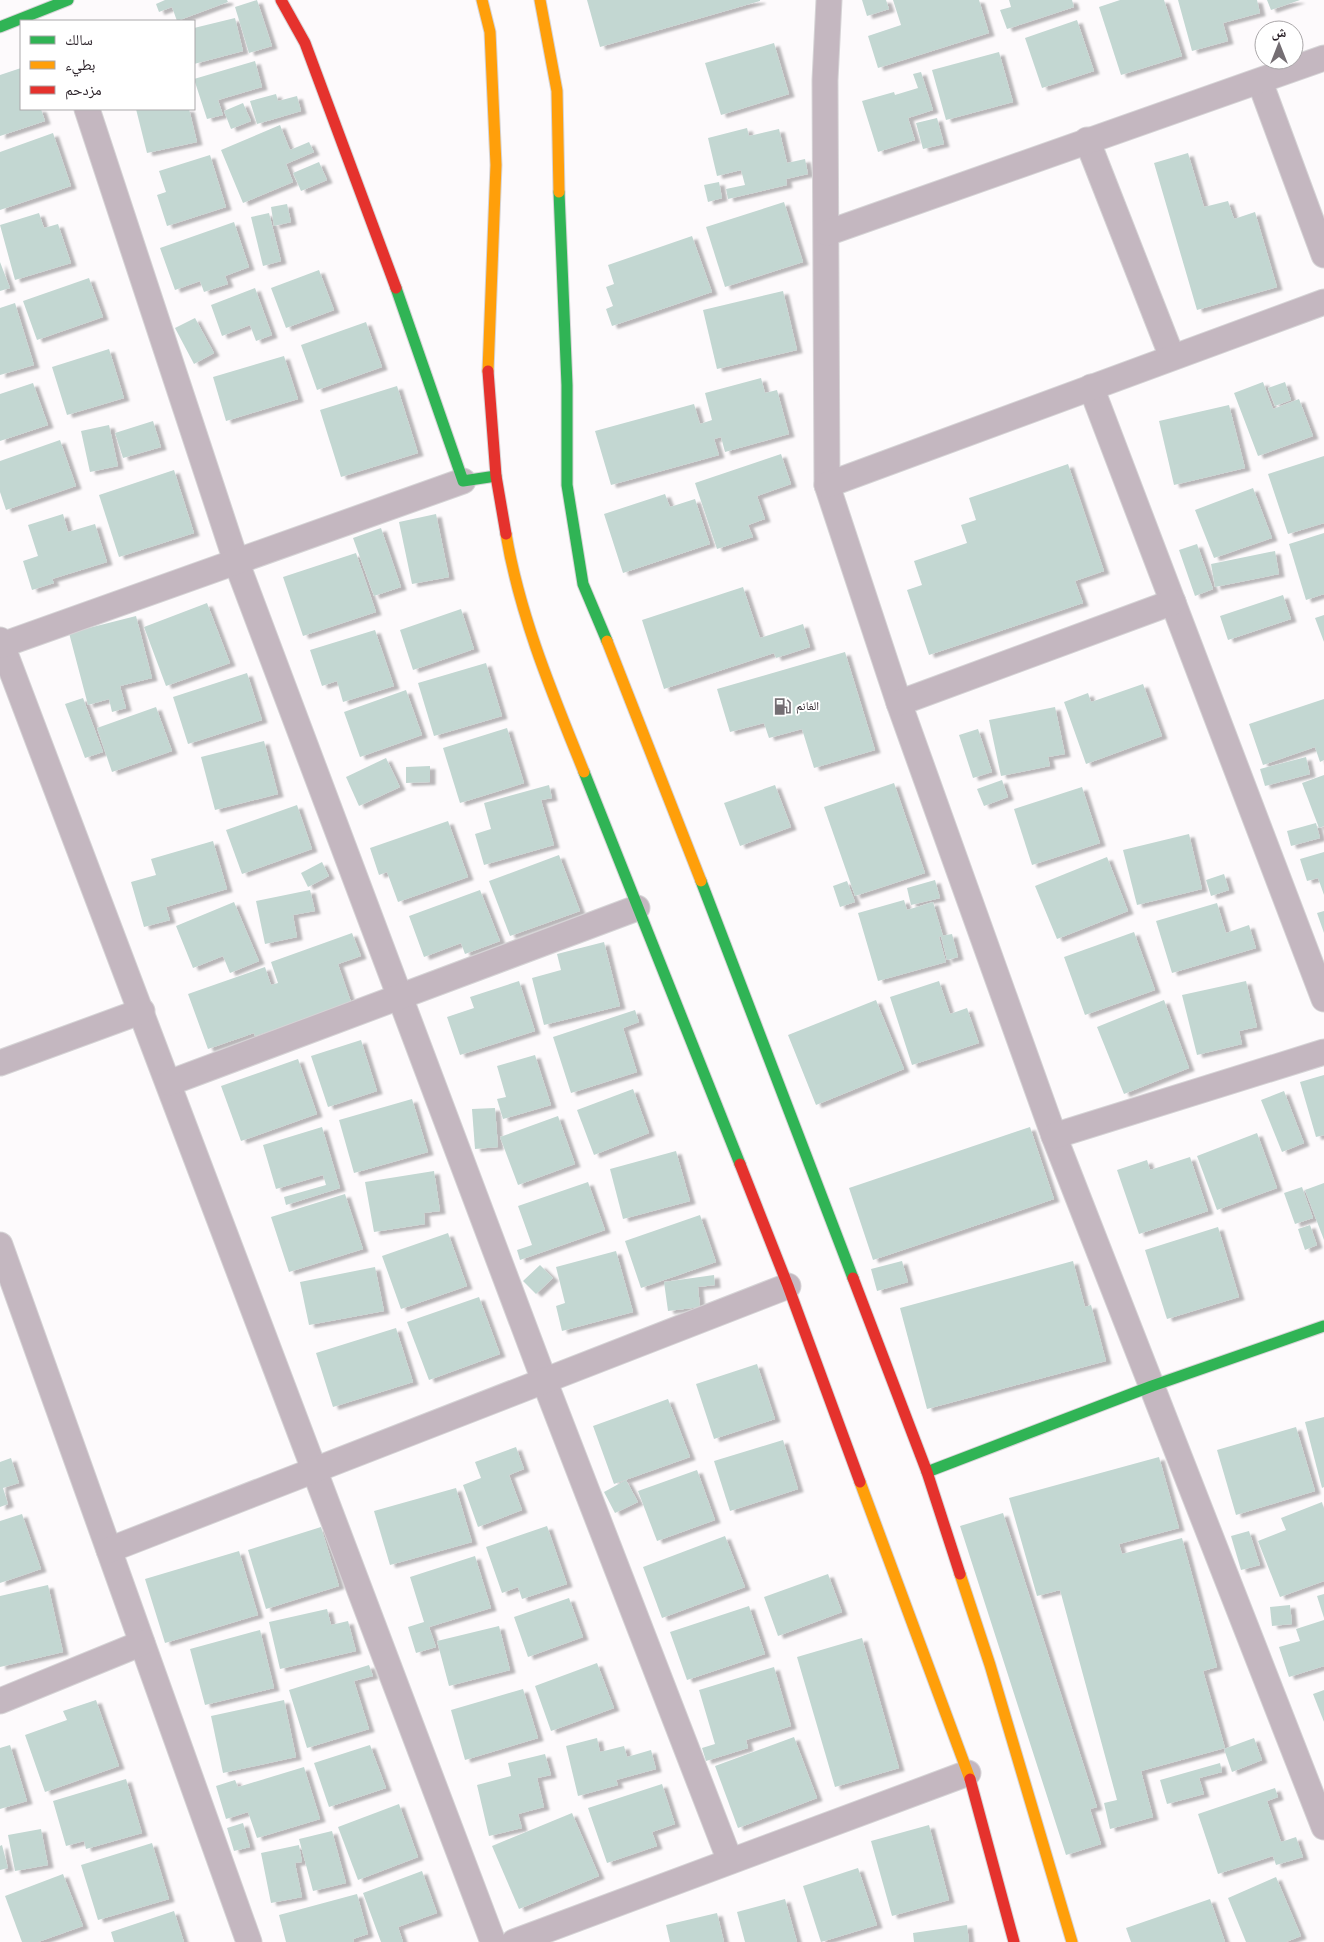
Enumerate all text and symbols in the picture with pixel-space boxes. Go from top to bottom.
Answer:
legend [20,20,195,110]
north arrow [1254,20,1304,70]
text: ش [1272,22,1287,42]
text: سالك [65,29,93,50]
text: بطيء [65,54,95,77]
text: مزدحم [65,79,102,100]
fuel station icon: الغانم [772,696,792,716]
place label: الغانم [796,698,819,714]

